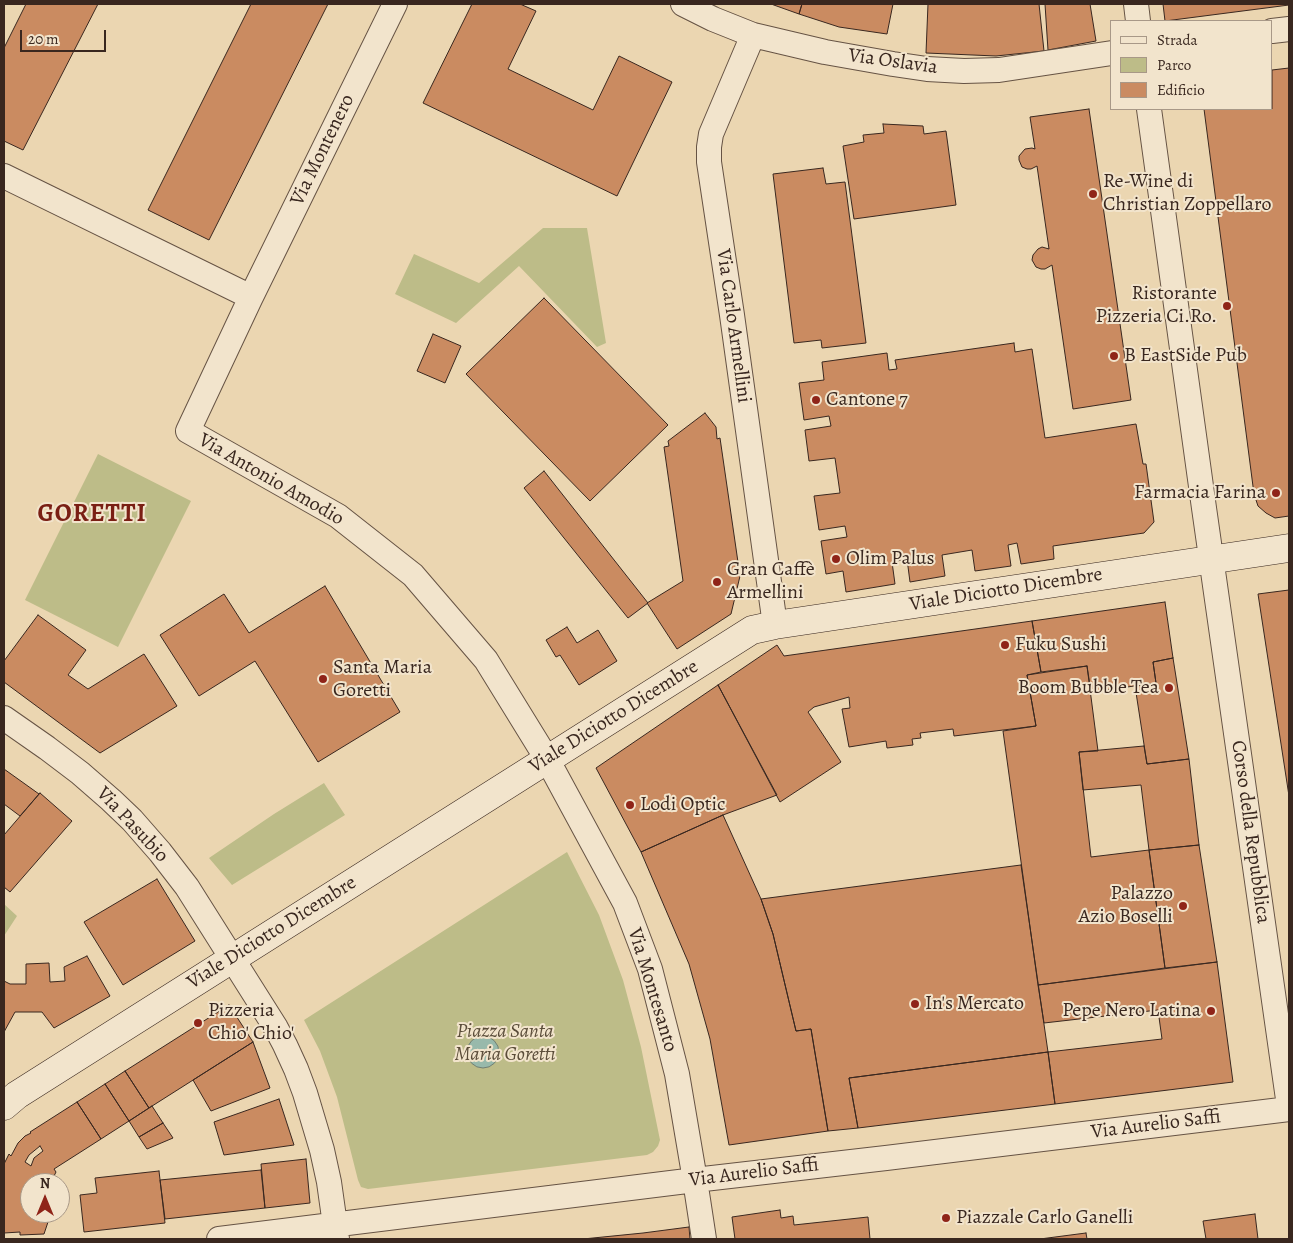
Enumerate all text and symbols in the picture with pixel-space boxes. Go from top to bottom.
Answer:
scale bar [22,20,109,52]
legend [1110,20,1273,110]
text: 20 m [28,29,59,49]
text: Strada [1157,30,1198,50]
street label: Via Oslavia [847,44,939,80]
text: Parco [1157,55,1191,75]
text: Edificio [1157,80,1205,100]
street label: Via Montenero [286,91,360,209]
place label: Re-Wine di Christian Zoppellaro [1103,170,1272,217]
marker: Re-Wine di Christian Zoppellaro [1087,188,1099,200]
street label: Via Carlo Armellini [710,248,756,404]
place label: Ristorante Pizzeria Ci.Ro. [1096,282,1217,329]
marker: Ristorante Pizzeria Ci.Ro. [1221,300,1233,312]
place label: B EastSide Pub [1124,344,1247,368]
marker: B EastSide Pub [1108,350,1120,362]
place label: Cantone 7 [826,388,908,412]
marker: Cantone 7 [810,394,822,406]
street label: Via Antonio Amodio [194,429,348,531]
place label: Farmacia Farina [1134,481,1266,505]
marker: Farmacia Farina [1270,487,1282,499]
district label: GORETTI [37,500,147,530]
place label: Olim Palus [846,547,935,571]
marker: Olim Palus [830,553,842,565]
place label: Gran Caffè Armellini [727,558,815,605]
street label: Viale Diciotto Dicembre [908,563,1104,617]
marker: Gran Caffè Armellini [711,576,723,588]
place label: Fuku Sushi [1015,633,1107,657]
marker: Fuku Sushi [999,639,1011,651]
street label: Viale Diciotto Dicembre [525,655,703,779]
place label: Santa Maria Goretti [333,656,432,703]
marker: Santa Maria Goretti [317,673,329,685]
place label: Boom Bubble Tea [1018,676,1159,700]
marker: Boom Bubble Tea [1163,682,1175,694]
street label: Corso della Repubblica [1225,739,1275,925]
street label: Via Pasubio [91,782,173,868]
place label: Lodi Optic [640,793,726,817]
marker: Lodi Optic [624,799,636,811]
street label: Viale Diciotto Dicembre [183,871,361,995]
place label: Palazzo Azio Boselli [1078,882,1173,929]
marker: Palazzo Azio Boselli [1177,900,1189,912]
street label: Via Montesanto [622,925,682,1055]
place label: In's Mercato [925,992,1024,1016]
marker: In's Mercato [909,998,921,1010]
place label: Pizzeria Chio' Chio' [208,999,294,1046]
place label: Pepe Nero Latina [1062,999,1201,1023]
marker: Pepe Nero Latina [1205,1005,1217,1017]
marker: Pizzeria Chio' Chio' [192,1017,204,1029]
park label: Piazza Santa Maria Goretti [455,1020,555,1067]
street label: Via Aurelio Saffi [1090,1105,1222,1145]
street label: Via Aurelio Saffi [688,1153,820,1193]
north arrow [20,1173,70,1223]
text: N [40,1174,50,1193]
place label: Piazzale Carlo Ganelli [956,1206,1133,1230]
marker: Piazzale Carlo Ganelli [940,1212,952,1224]

